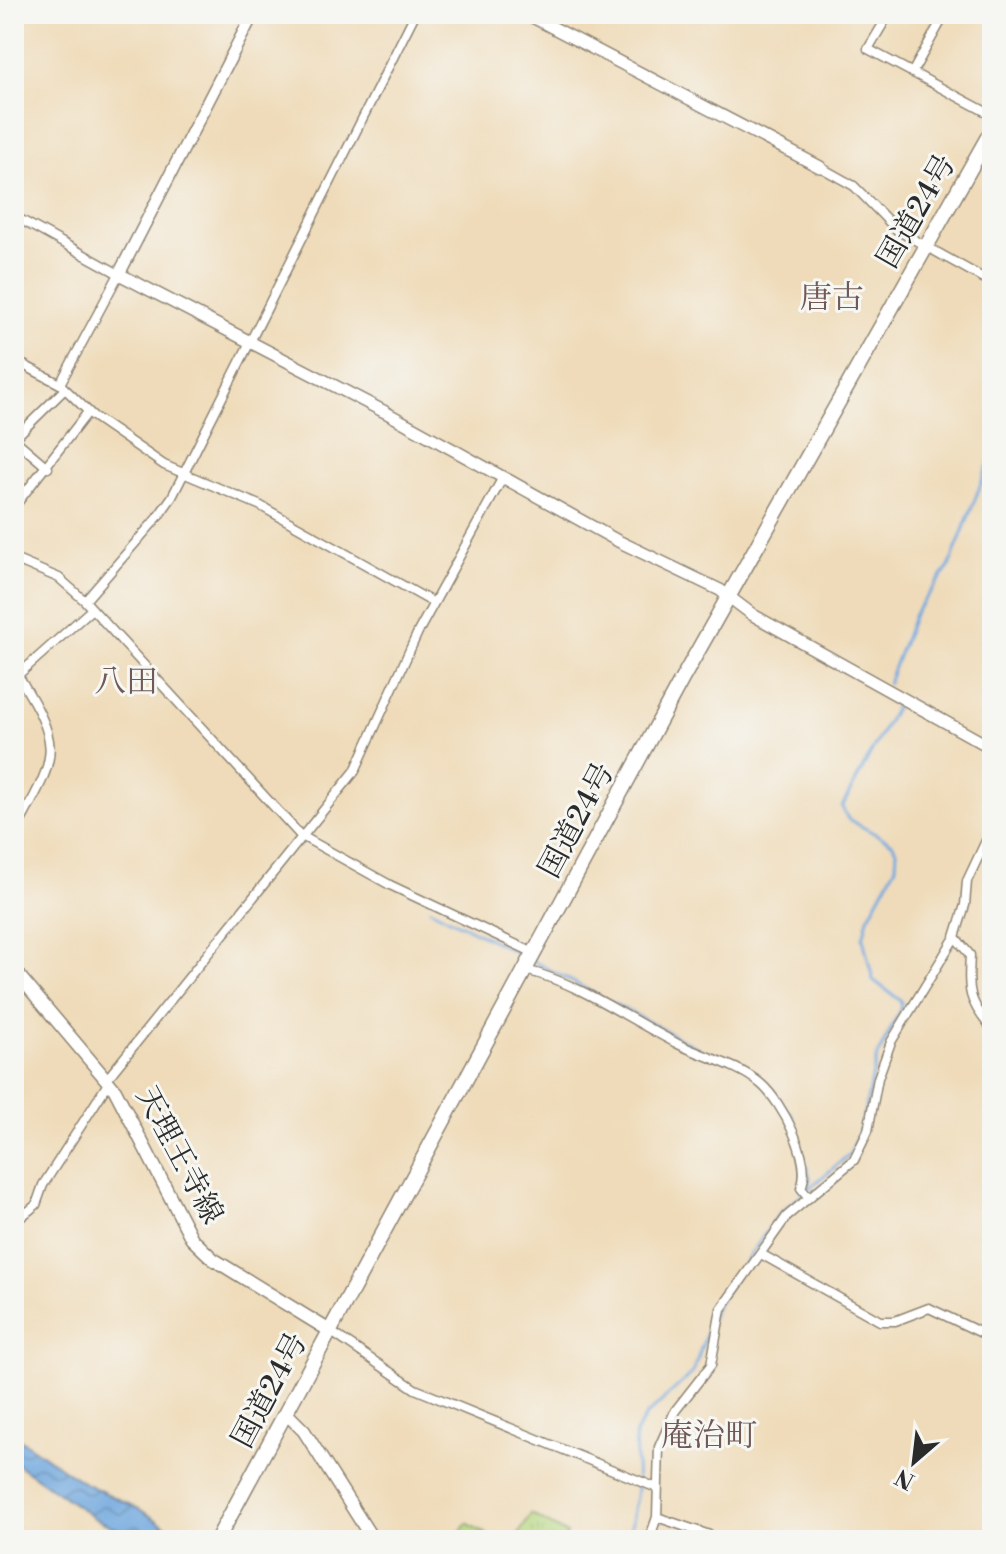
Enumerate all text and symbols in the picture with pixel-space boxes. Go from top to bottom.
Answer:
street label: 国道24号 [869,148,965,275]
district label: 唐古 [800,278,864,318]
district label: 八田 [94,662,158,702]
street label: 国道24号 [531,756,623,885]
street label: 天理王寺線 [127,1080,231,1231]
street label: 国道24号 [224,1326,316,1455]
district label: 庵治町 [661,1416,757,1456]
north arrow [874,1422,954,1502]
text: N [891,1462,919,1494]

